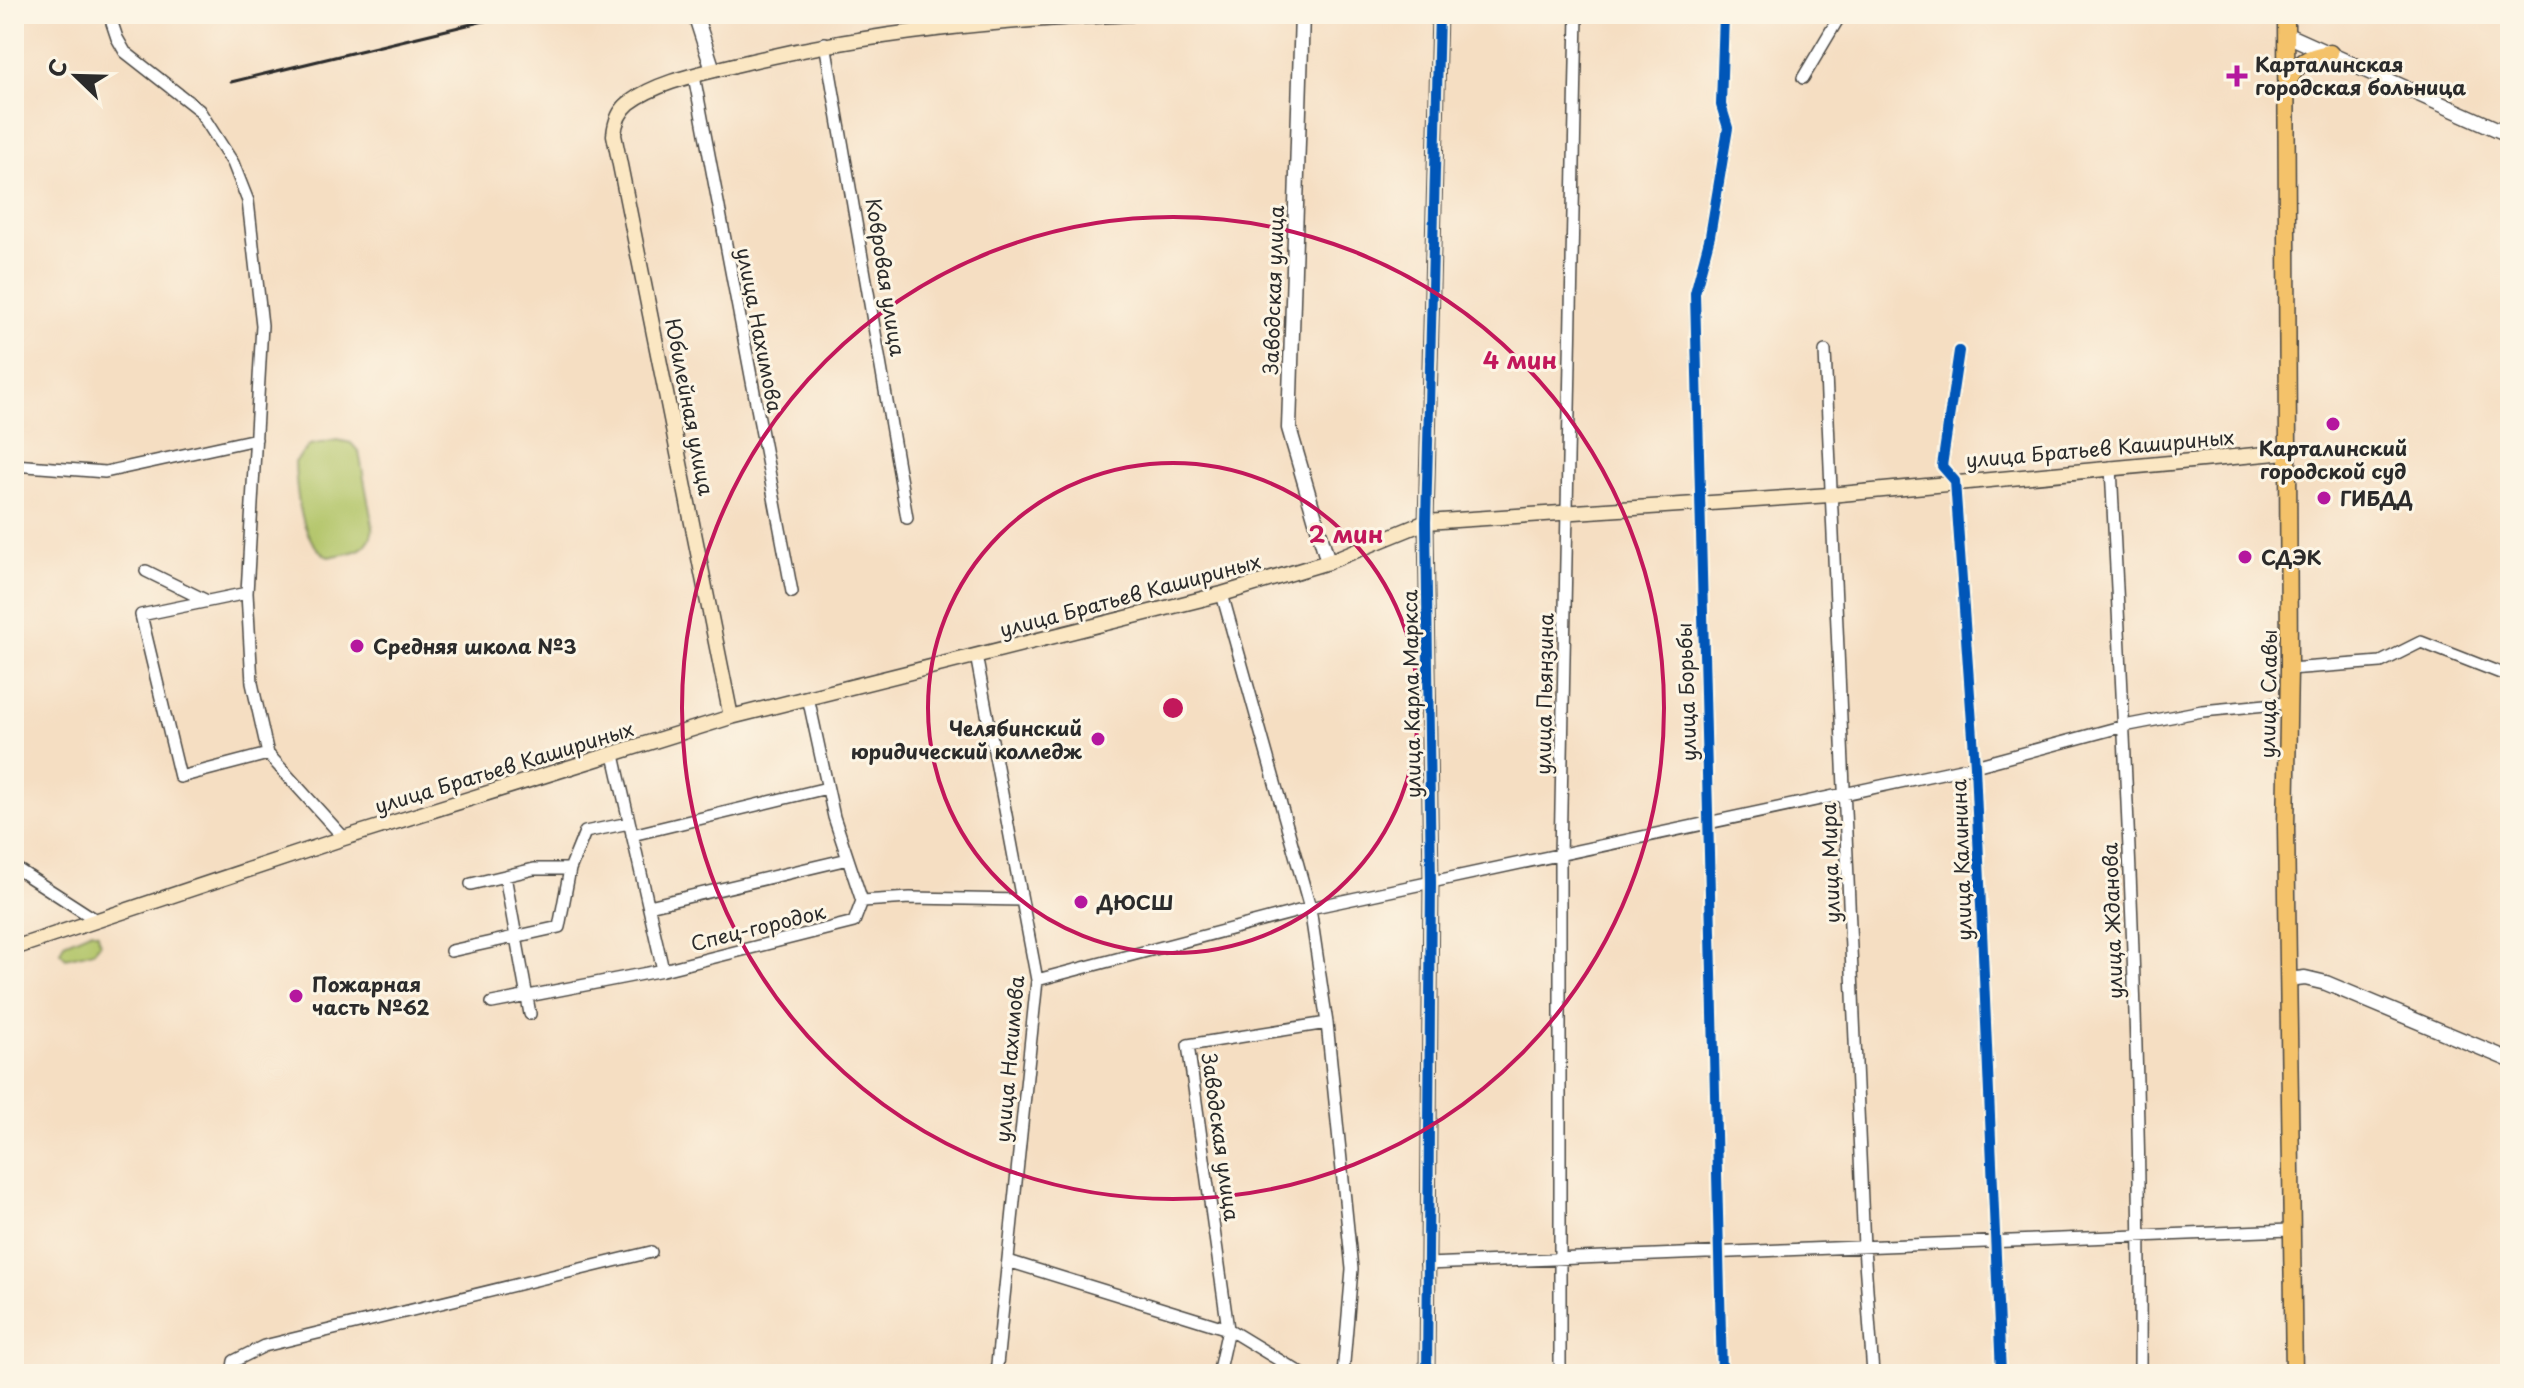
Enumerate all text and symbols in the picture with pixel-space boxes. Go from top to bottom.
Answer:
north arrow [36,36,116,116]
place label: Карталинская городская больница [2255,49,2466,102]
text: С [38,54,75,82]
marker: Карталинская городская больница [2226,65,2248,87]
street label: Ковровая улица [859,196,913,359]
street label: Заводская улица [1255,205,1291,375]
street label: улица Нахимова [729,245,791,416]
street label: Юбилейная улица [658,316,722,498]
text: 4 мин [1483,341,1557,377]
marker: Карталинский городской суд [2324,415,2342,433]
street label: улица Братьев Кашириных [1965,421,2235,475]
place label: Карталинский городской суд [2259,433,2407,486]
place label: ГИБДД [2340,483,2413,513]
marker: ГИБДД [2315,489,2333,507]
text: 2 мин [1309,515,1383,551]
place label: СДЭК [2261,542,2322,572]
street label: улица Братьев Кашириных [996,546,1264,644]
marker: СДЭК [2236,548,2254,566]
street label: улица Карла Маркса [1394,589,1428,798]
street label: улица Пьянзина [1528,612,1560,775]
street label: улица Борьбы [1669,622,1703,762]
street label: улица Славы [2252,629,2284,759]
place label: Средняя школа №3 [373,631,577,661]
marker: Средняя школа №3 [348,637,366,655]
centre of rings [1159,694,1187,722]
street label: улица Братьев Кашириных [371,713,637,821]
place label: Челябинский юридический колледж [851,713,1083,766]
marker: Челябинский юридический колледж [1089,730,1107,748]
street label: улица Калинина [1943,778,1979,941]
street label: улица Мира [1813,802,1847,924]
street label: улица Жданова [2094,842,2130,1000]
place label: ДЮСШ [1096,887,1173,917]
marker: ДЮСШ [1072,893,1090,911]
street label: Спец-городок [688,896,829,958]
place label: Пожарная часть №62 [312,969,429,1022]
street label: улица Нахимова [987,974,1031,1144]
marker: Пожарная часть №62 [287,987,305,1005]
street label: Заводская улица [1194,1051,1248,1223]

